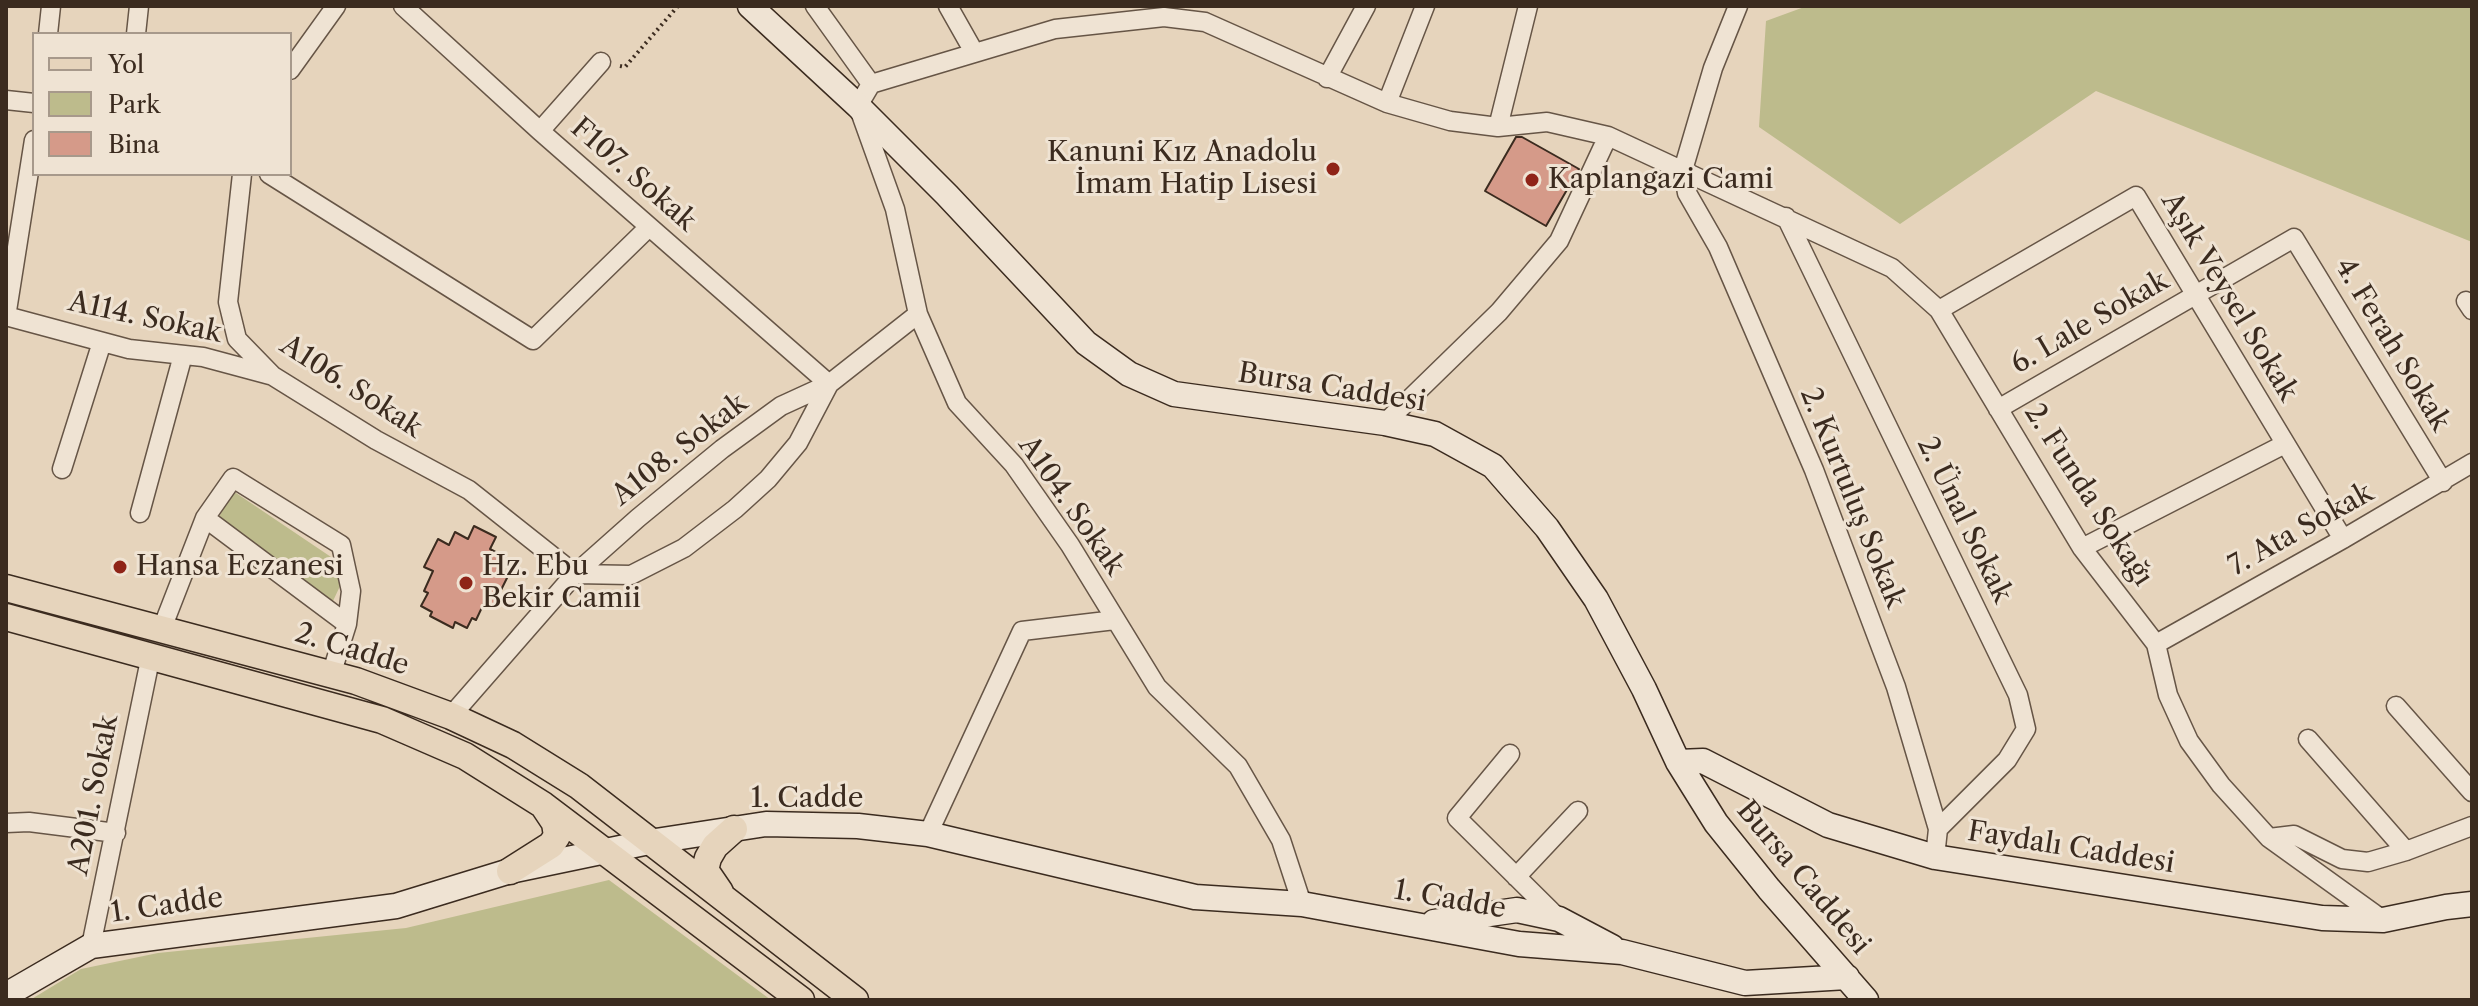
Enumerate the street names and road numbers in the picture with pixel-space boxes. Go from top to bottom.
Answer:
street label: F107. Sokak [563,111,703,239]
street label: Aşık Veysel Sokak [2154,187,2304,407]
street label: 4. Ferah Sokak [2327,253,2457,437]
street label: 6. Lale Sokak [2005,264,2175,382]
street label: A114. Sokak [65,285,225,351]
street label: A106. Sokak [274,329,428,445]
street label: Bursa Caddesi [1236,357,1428,419]
street label: 2. Kurtuluş Sokak [1792,383,1912,613]
street label: A108. Sokak [606,387,754,513]
street label: 2. Funda Sokağı [2017,398,2159,592]
street label: A104. Sokak [1011,430,1131,582]
street label: 2. Ünal Sokak [1909,432,2019,608]
street label: 7. Ata Sokak [2223,476,2379,584]
street label: 2. Cadde [291,617,413,683]
street label: A201. Sokak [62,712,126,878]
street label: 1. Cadde [751,782,863,816]
street label: Bursa Caddesi [1729,794,1877,962]
street label: Faydalı Caddesi [1965,815,2177,881]
street label: 1. Cadde [1392,874,1508,926]
street label: 1. Cadde [109,882,225,930]

